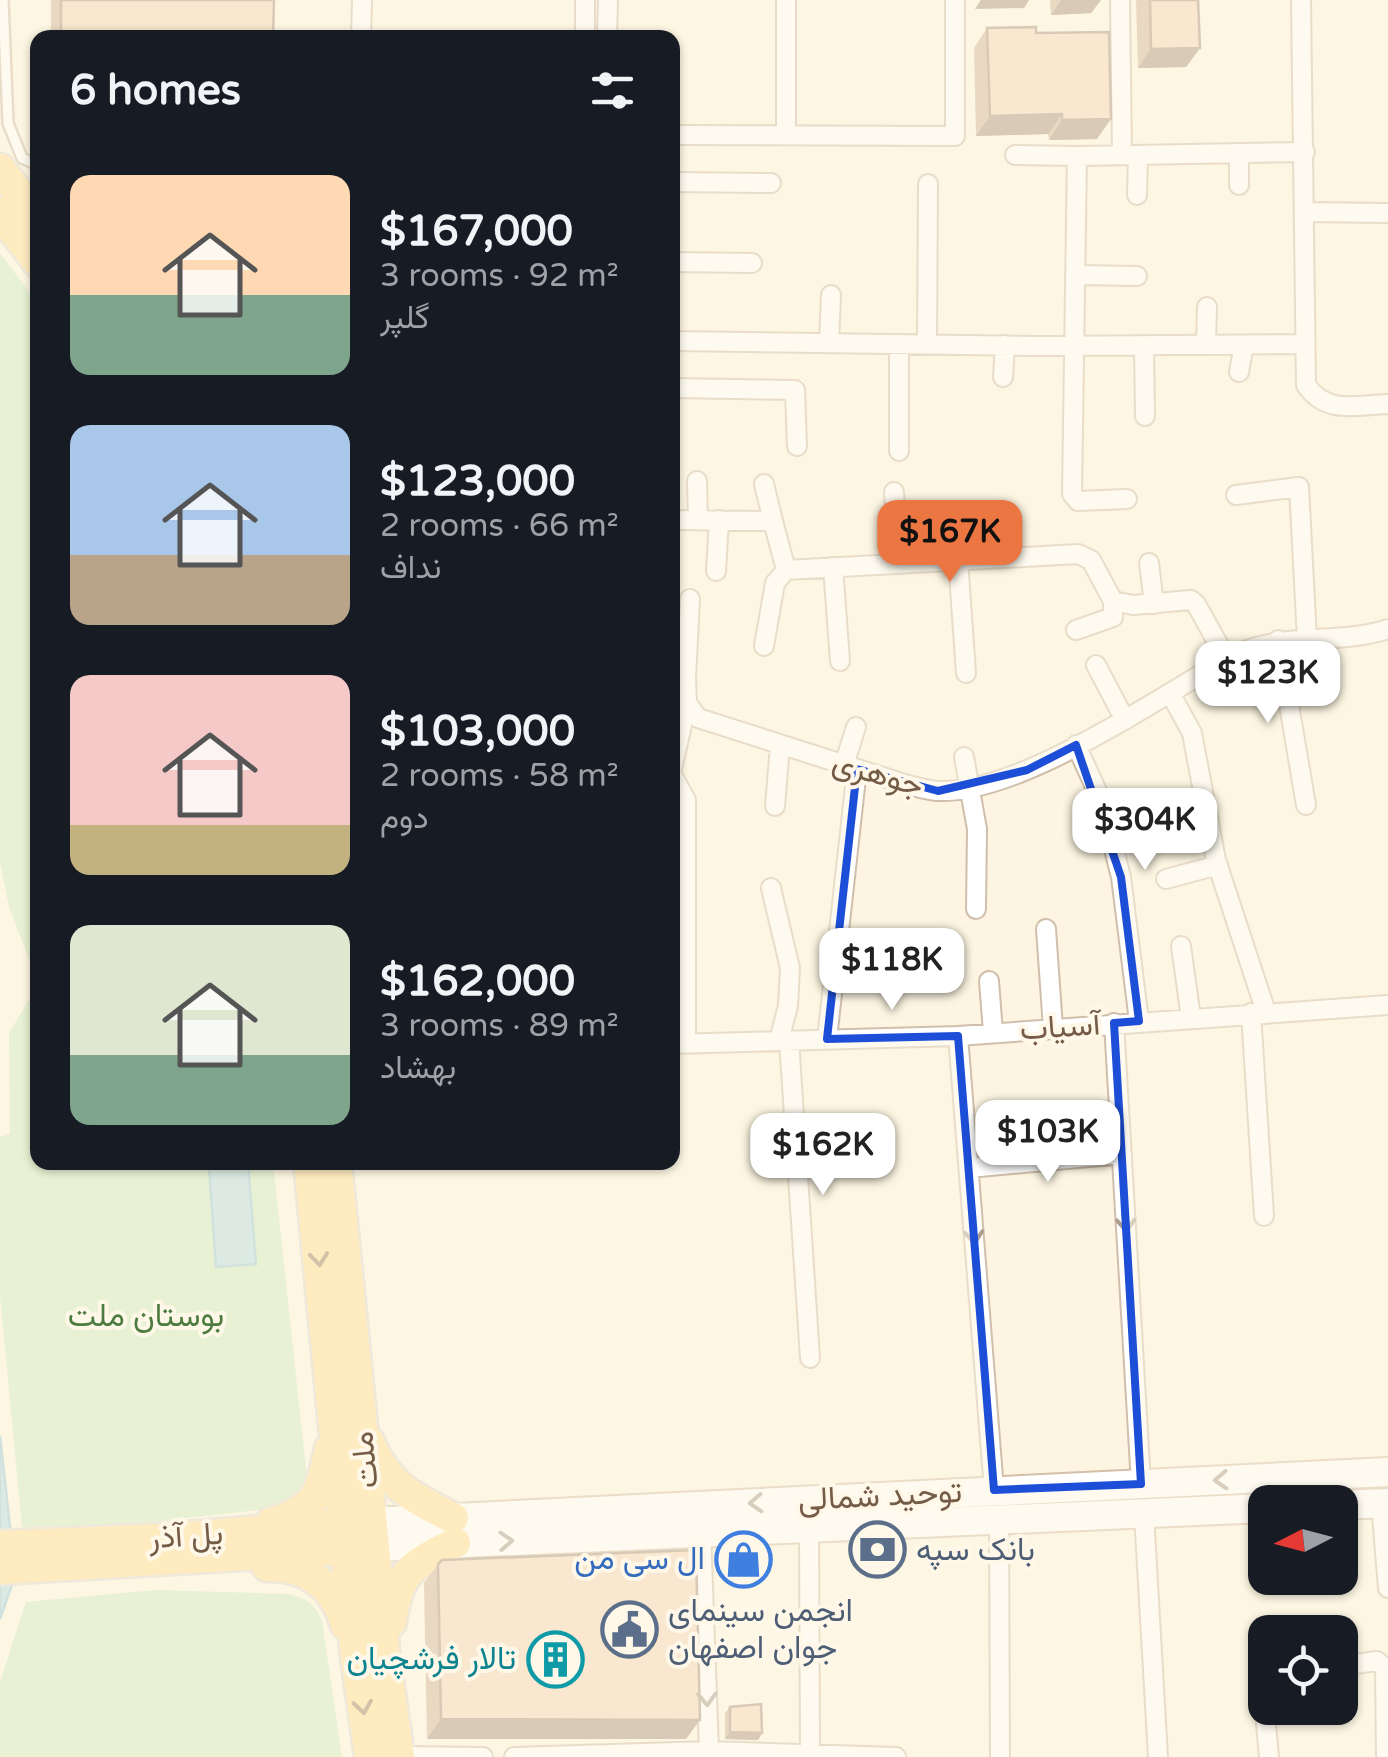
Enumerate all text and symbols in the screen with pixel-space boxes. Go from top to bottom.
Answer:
icon: filters [585,63,640,118]
text: 6 homes [70,65,241,116]
text: $167,000 [380,206,573,257]
icon: home [150,215,270,335]
text: 3 rooms · 92 m² [380,257,619,295]
text: گلپر [380,299,429,337]
text: $123,000 [380,456,575,507]
icon: home [150,465,270,585]
pin: $167K [880,500,1020,585]
text: 2 rooms · 66 m² [380,507,619,545]
text: $167K [899,513,1001,551]
text: نداف [380,549,441,587]
pin: $123K [1198,641,1338,726]
text: $123K [1217,654,1319,692]
text: $103,000 [380,706,575,757]
icon: home [150,715,270,835]
street label: جوهری [828,743,928,805]
text: 2 rooms · 58 m² [380,757,619,795]
pin: $304K [1075,788,1215,873]
text: دوم [380,799,429,837]
text: $304K [1094,801,1196,839]
pin: $118K [822,928,962,1013]
text: $118K [841,941,943,979]
text: $162,000 [380,956,575,1007]
icon: home [150,965,270,1085]
street label: آسیاب [1018,1005,1104,1049]
text: 3 rooms · 89 m² [380,1007,619,1045]
text: بهشاد [380,1049,456,1087]
pin: $103K [978,1100,1118,1185]
pin: $162K [753,1113,893,1198]
text: $103K [997,1113,1099,1151]
text: $162K [772,1126,874,1164]
one-way arrow [1115,1218,1136,1234]
one-way arrow [963,1230,985,1246]
one-way arrow [307,1252,329,1268]
park label: بوستان ملت [68,1297,224,1335]
street label: ملت [343,1430,387,1490]
one-way arrow [1212,1469,1228,1490]
street label: توحید شمالی [797,1473,963,1519]
north arrow [1248,1485,1358,1595]
map controls [1248,1485,1358,1725]
one-way arrow [748,1492,764,1513]
street label: پل آذر [147,1514,225,1560]
bank icon: بانک سپه [847,1520,907,1580]
shop icon: ال سی من [714,1529,774,1589]
one-way arrow [498,1531,514,1552]
place label: بانک سپه [916,1531,1035,1571]
place label: ال سی من [574,1540,705,1578]
place label: انجمن سینمای جوان اصفهان [668,1592,853,1667]
public building icon: انجمن سینمای جوان اصفهان [599,1599,659,1659]
button: locate [1248,1615,1358,1725]
building icon: تالار فرشچیان [525,1629,585,1689]
place label: تالار فرشچیان [346,1640,516,1680]
one-way arrow [697,1691,718,1707]
one-way arrow [352,1699,373,1715]

